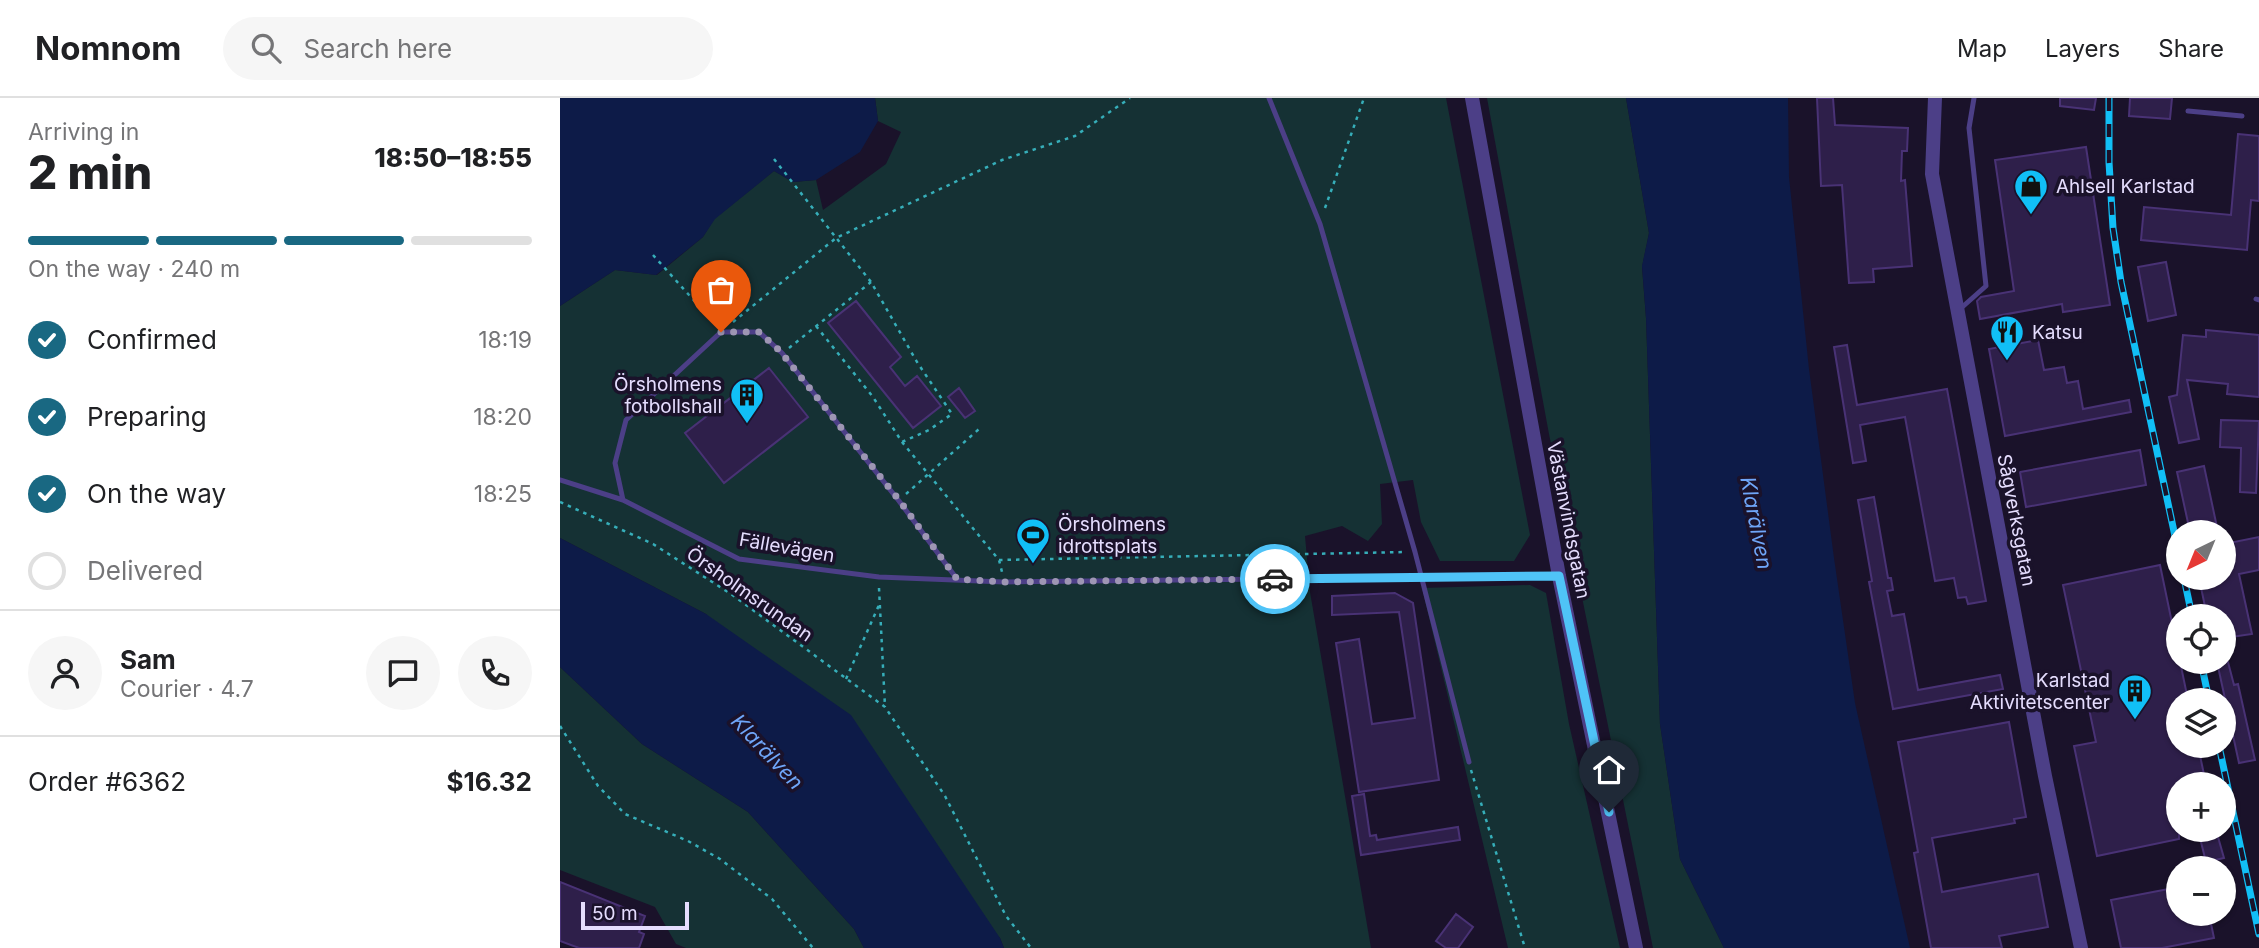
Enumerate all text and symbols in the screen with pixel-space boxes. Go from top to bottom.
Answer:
search box [223,17,713,80]
text: Nomnom [35,28,181,68]
icon: search [247,29,285,67]
text: Search here [303,33,452,64]
text: Map [1957,34,2007,63]
text: Layers [2045,34,2120,63]
text: Share [2158,34,2224,63]
text: Arriving in [28,118,139,146]
text: 18:50–18:55 [374,142,532,173]
text: 2 min [28,144,152,200]
shop icon: Ahlsell Karlstad [2012,167,2050,216]
place label: Ahlsell Karlstad [2056,175,2195,198]
text: On the way · 240 m [28,255,240,283]
pin [691,260,751,332]
icon: bag [702,271,740,309]
restaurant icon: Katsu [1988,313,2026,362]
icon: check [28,321,66,359]
place label: Katsu [2032,321,2083,344]
text: Confirmed [87,324,217,355]
text: 18:19 [478,326,532,354]
place label: Örsholmens fotbollshall [614,373,722,418]
building icon: Örsholmens fotbollshall [728,376,766,425]
icon: check [28,398,66,436]
text: Preparing [87,401,207,432]
text: 18:20 [473,403,532,431]
street label: Västanvindsgatan [1542,440,1595,601]
street label: Sågverksgatan [1992,452,2041,588]
water label: Klarälven [1735,474,1778,571]
icon: check [28,475,66,513]
text: On the way [87,478,226,509]
text: 18:25 [474,480,532,508]
place label: Örsholmens idrottsplats [1058,513,1166,558]
sports icon: Örsholmens idrottsplats [1014,516,1052,565]
north arrow [2166,520,2236,590]
map controls [2166,520,2236,926]
street label: Fällevägen [737,528,836,567]
street label: Örsholmsrundan [682,542,817,646]
courier [1240,544,1310,614]
text: Delivered [87,555,203,586]
icon: car [1256,560,1294,598]
button: locate [2166,604,2236,674]
button: person [28,636,102,710]
button: chat [366,636,440,710]
button: phone [458,636,532,710]
text: Sam [120,644,176,675]
place label: Karlstad Aktivitetscenter [1970,669,2110,714]
building icon: Karlstad Aktivitetscenter [2116,672,2154,721]
text: Courier · 4.7 [120,675,254,703]
button: layers [2166,688,2236,758]
water label: Klarälven [726,709,809,795]
pin [1579,740,1639,812]
icon: home [1590,751,1628,789]
text: Order #6362 [28,766,186,797]
text: $16.32 [446,766,532,797]
button: + [2166,772,2236,842]
button: − [2166,856,2236,926]
scale bar [581,899,690,931]
text: 50 m [592,902,638,925]

